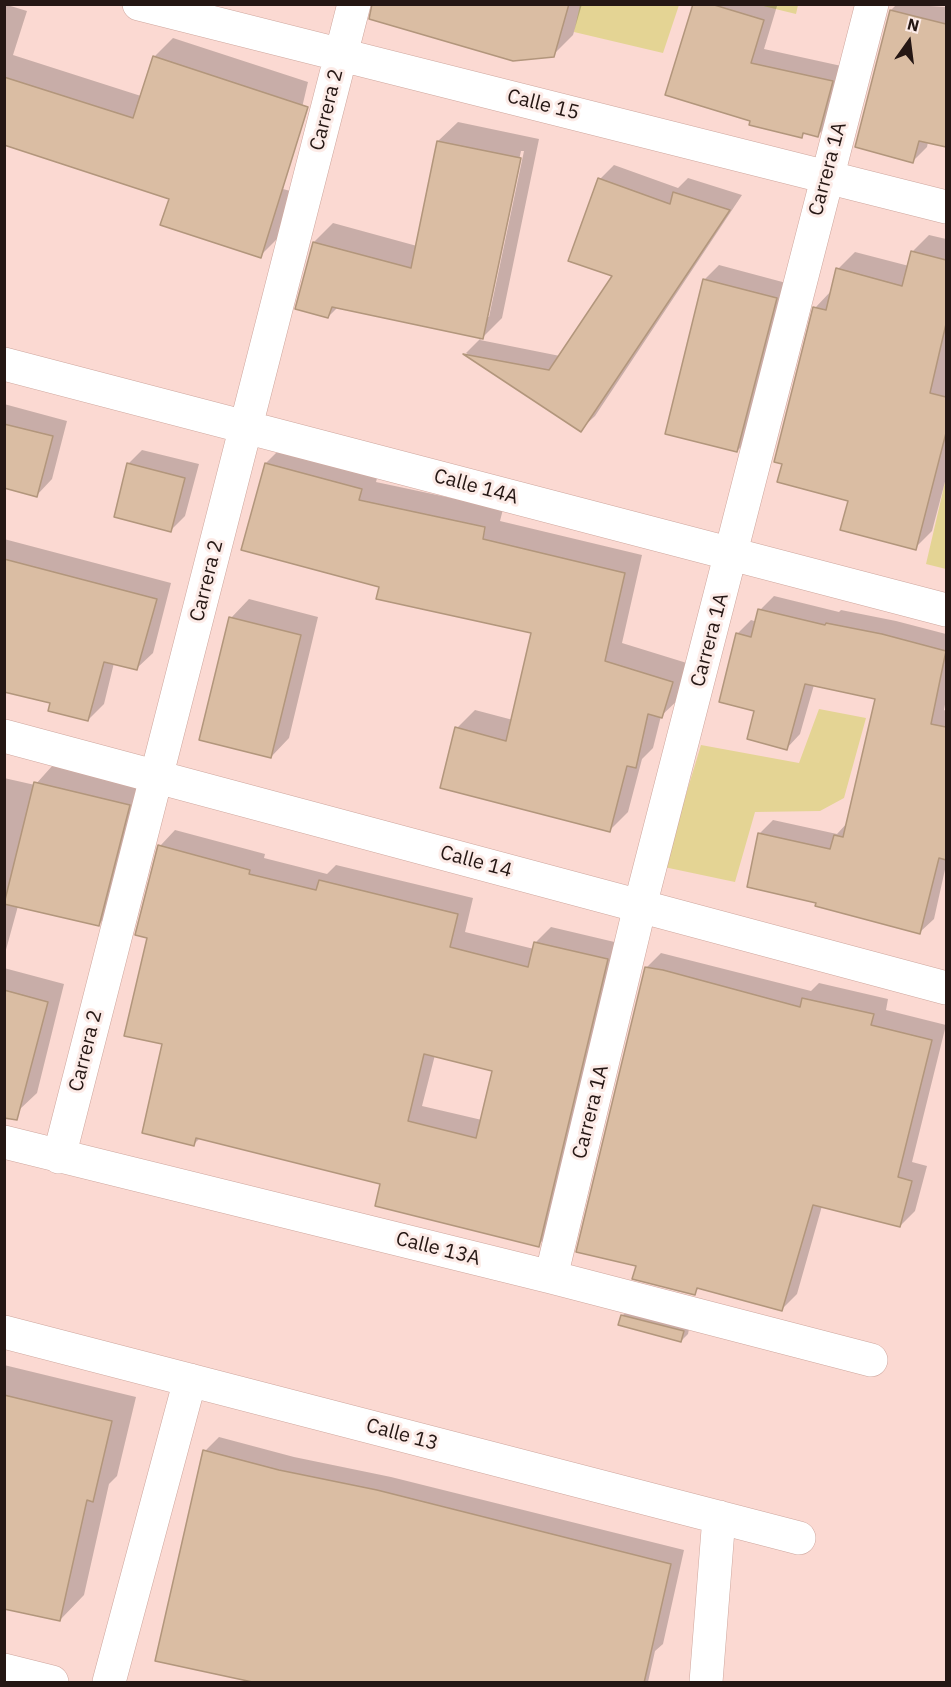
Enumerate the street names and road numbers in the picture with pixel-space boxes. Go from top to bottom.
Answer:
street label: Carrera 2 [305,67,349,153]
street label: Calle 15 [504,84,582,126]
street label: Carrera 1A [804,119,852,219]
street label: Calle 14A [431,464,521,510]
street label: Carrera 2 [185,538,229,624]
street label: Carrera 1A [686,590,734,690]
street label: Calle 14 [437,841,515,883]
street label: Carrera 2 [64,1008,108,1094]
street label: Carrera 1A [568,1062,614,1162]
street label: Calle 13A [393,1227,483,1271]
street label: Calle 13 [363,1414,441,1456]

